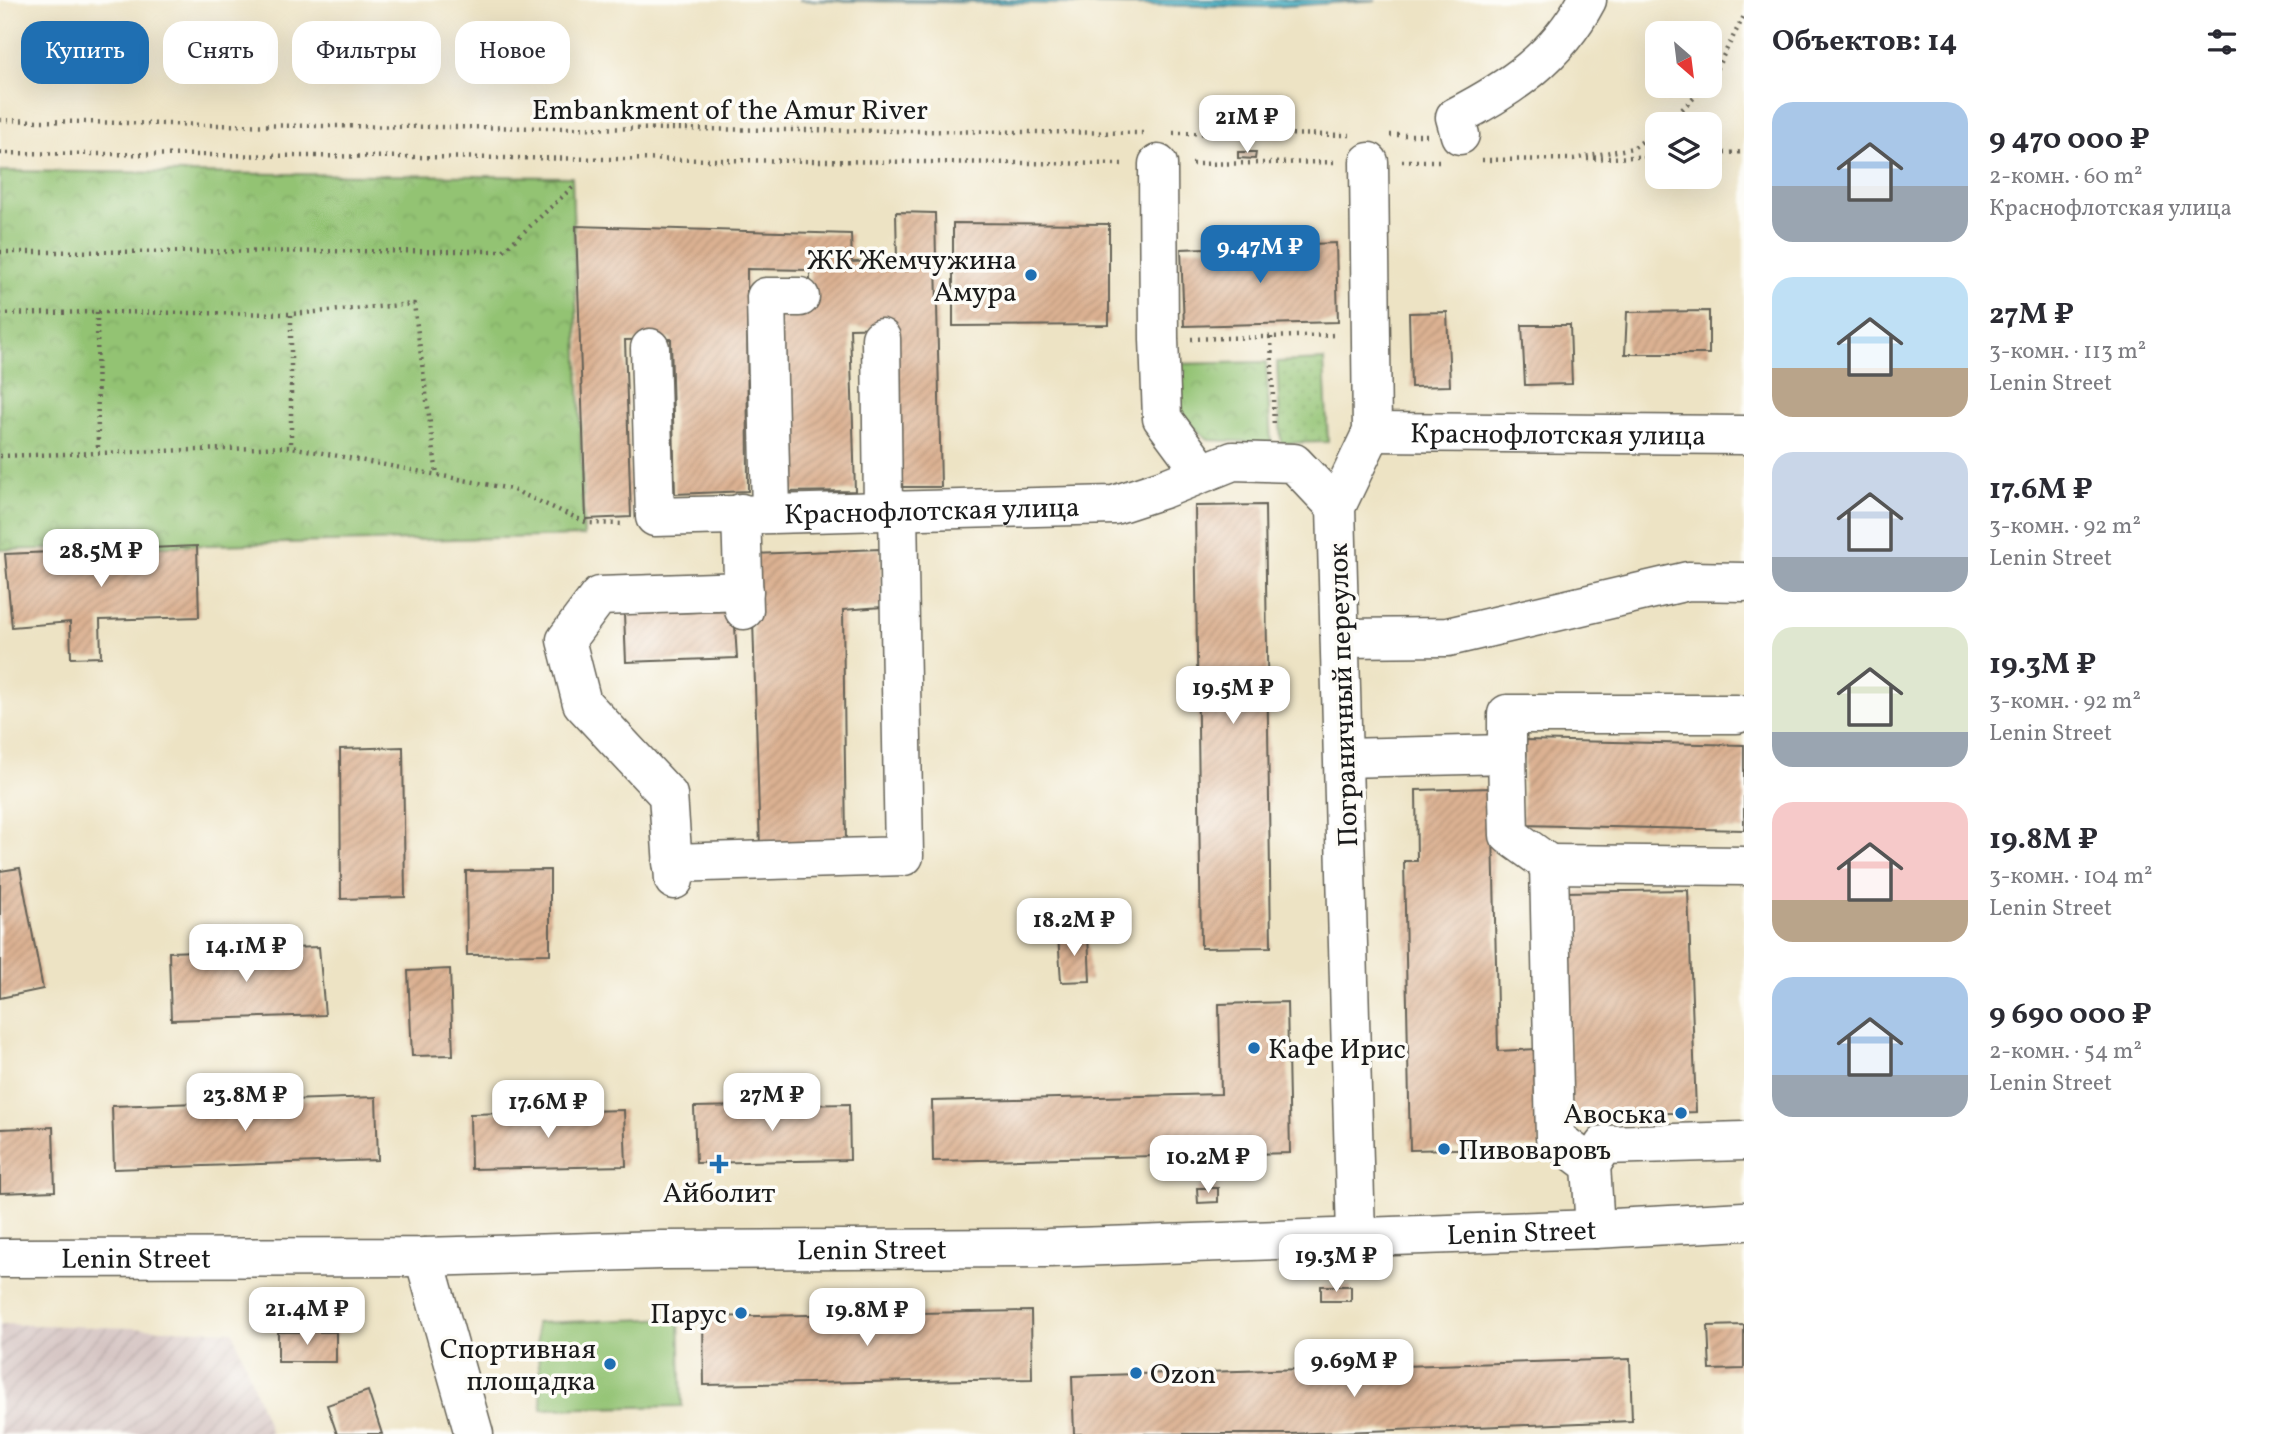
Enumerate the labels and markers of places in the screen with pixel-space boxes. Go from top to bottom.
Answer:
pin: 21M ₽ [1198,96,1296,155]
pin: 9.47M ₽ [1195,226,1325,285]
place label: ЖК Жемчужина Амура [807,242,1017,313]
marker: ЖК Жемчужина Амура [1023,267,1039,283]
pin: 28.5M ₽ [36,530,166,589]
pin: 19.5M ₽ [1168,666,1298,726]
pin: 18.2M ₽ [1009,898,1139,958]
pin: 14.1M ₽ [181,925,311,984]
place label: Кафе Ирис [1268,1031,1406,1070]
marker: Кафе Ирис [1246,1040,1262,1056]
pin: 23.8M ₽ [180,1074,310,1133]
pin: 27M ₽ [723,1074,821,1133]
pin: 17.6M ₽ [483,1080,613,1140]
place label: Авоська [1563,1096,1667,1135]
marker: Авоська [1673,1105,1689,1121]
place label: Пивоваровъ [1458,1132,1611,1171]
pin: 10.2M ₽ [1143,1136,1273,1195]
marker: Пивоваровъ [1436,1141,1452,1157]
marker: Айболит [711,1156,727,1172]
place label: Айболит [663,1175,775,1214]
pin: 19.3M ₽ [1271,1234,1401,1294]
pin: 21.4M ₽ [242,1288,372,1347]
pin: 19.8M ₽ [802,1288,932,1348]
place label: Парус [650,1296,727,1335]
marker: Парус [733,1305,749,1321]
place label: Спортивная площадка [440,1331,596,1402]
pin: 9.69M ₽ [1289,1340,1419,1399]
marker: Спортивная площадка [602,1356,618,1372]
place label: Ozon [1150,1356,1216,1395]
marker: Ozon [1128,1365,1144,1381]

